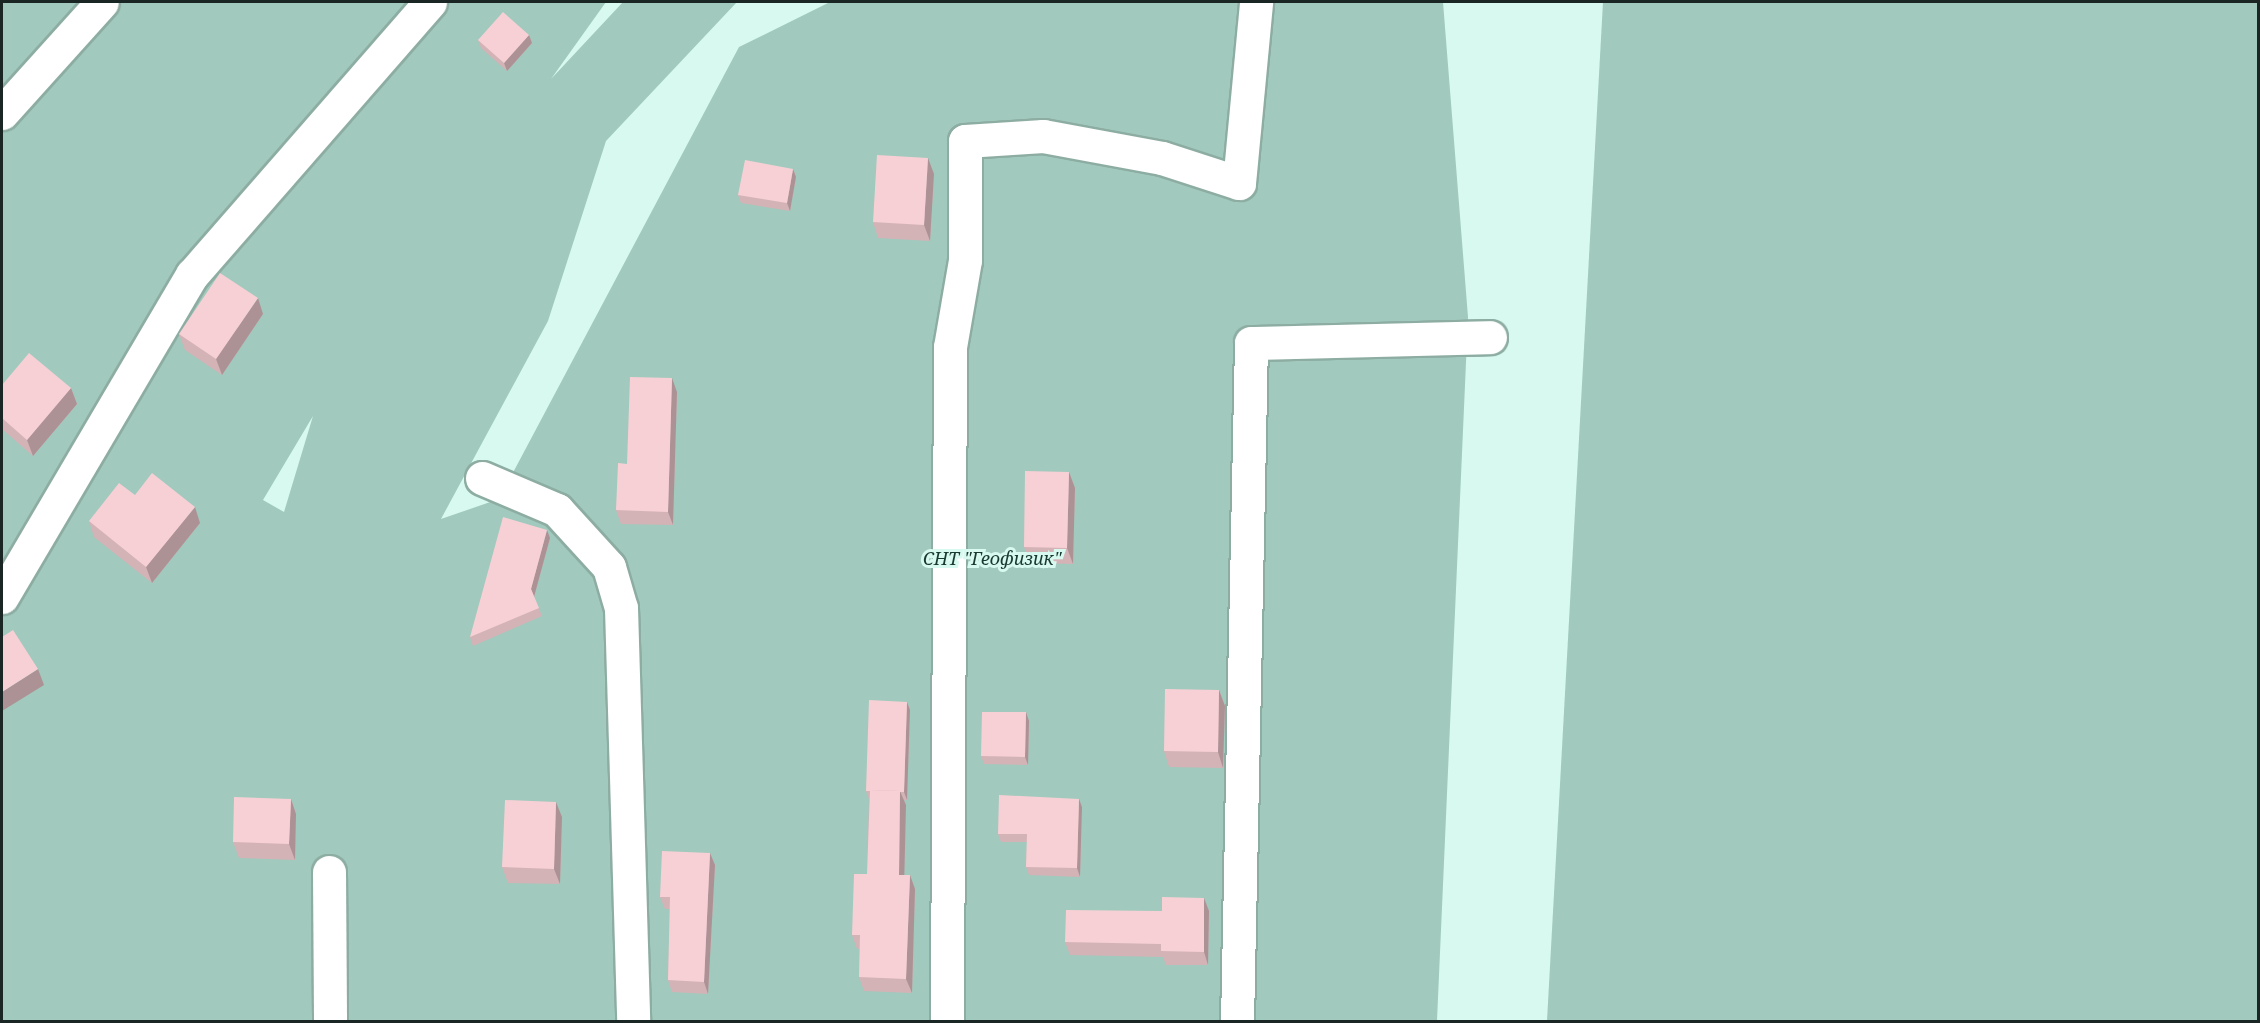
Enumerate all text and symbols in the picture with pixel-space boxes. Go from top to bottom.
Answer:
park label: СНТ "Геофизик" [923,547,1061,569]

